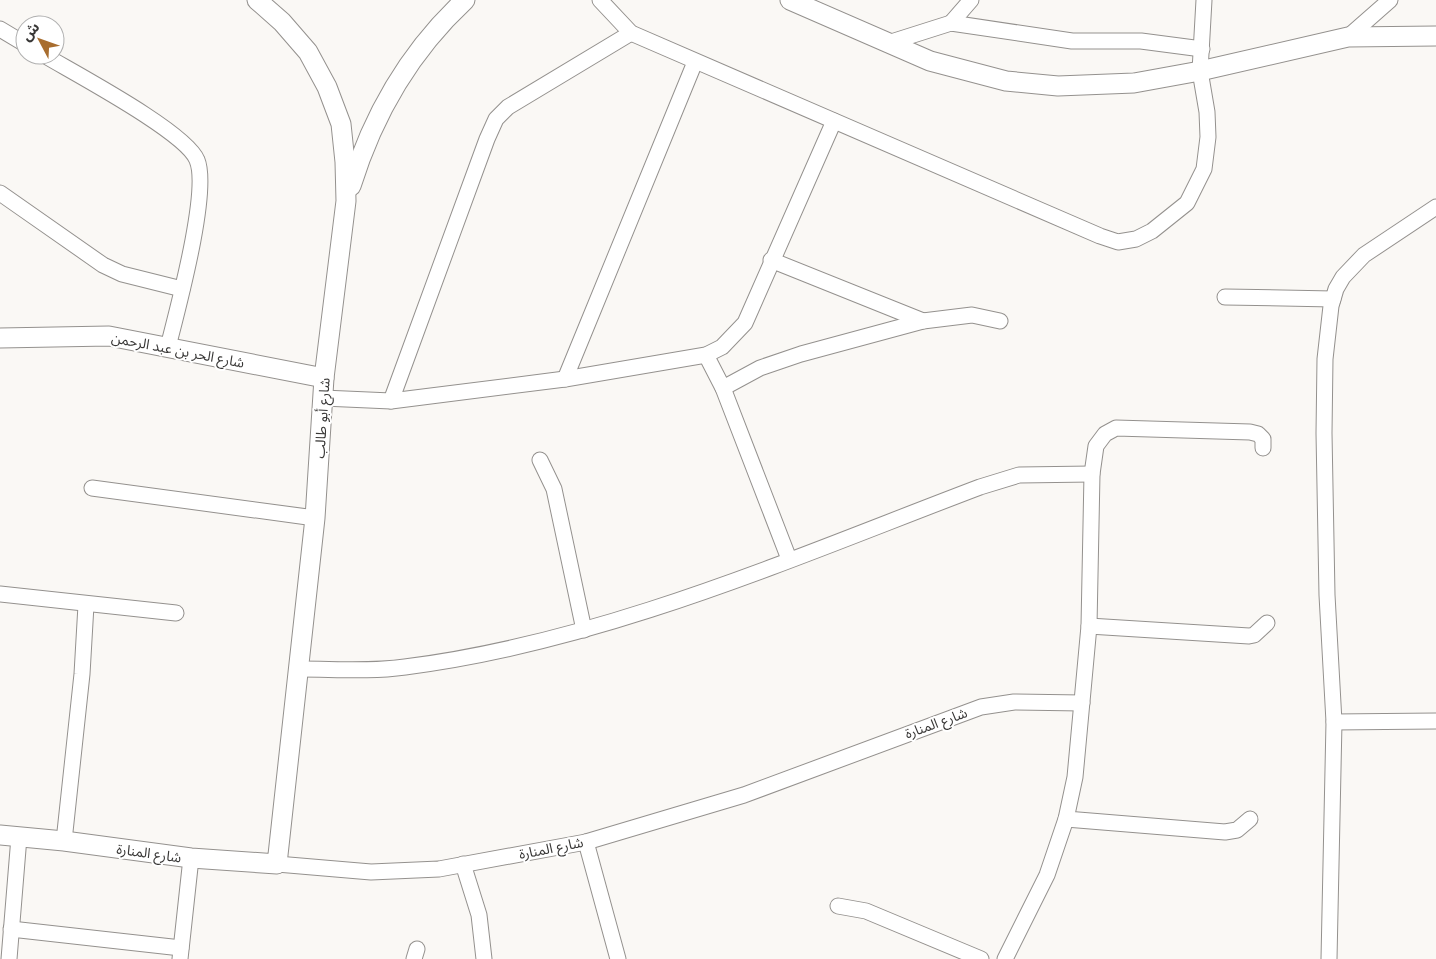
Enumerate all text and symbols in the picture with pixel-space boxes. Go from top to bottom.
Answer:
north arrow [15,15,65,65]
text: ش [17,18,43,45]
street label: شارع الحر بن عبد الرحمن [110,328,246,374]
street label: شارع أبو طالب [310,377,336,459]
street label: شارع المنارة [902,703,970,744]
street label: شارع المنارة [517,833,585,865]
street label: شارع المنارة [115,840,183,868]

